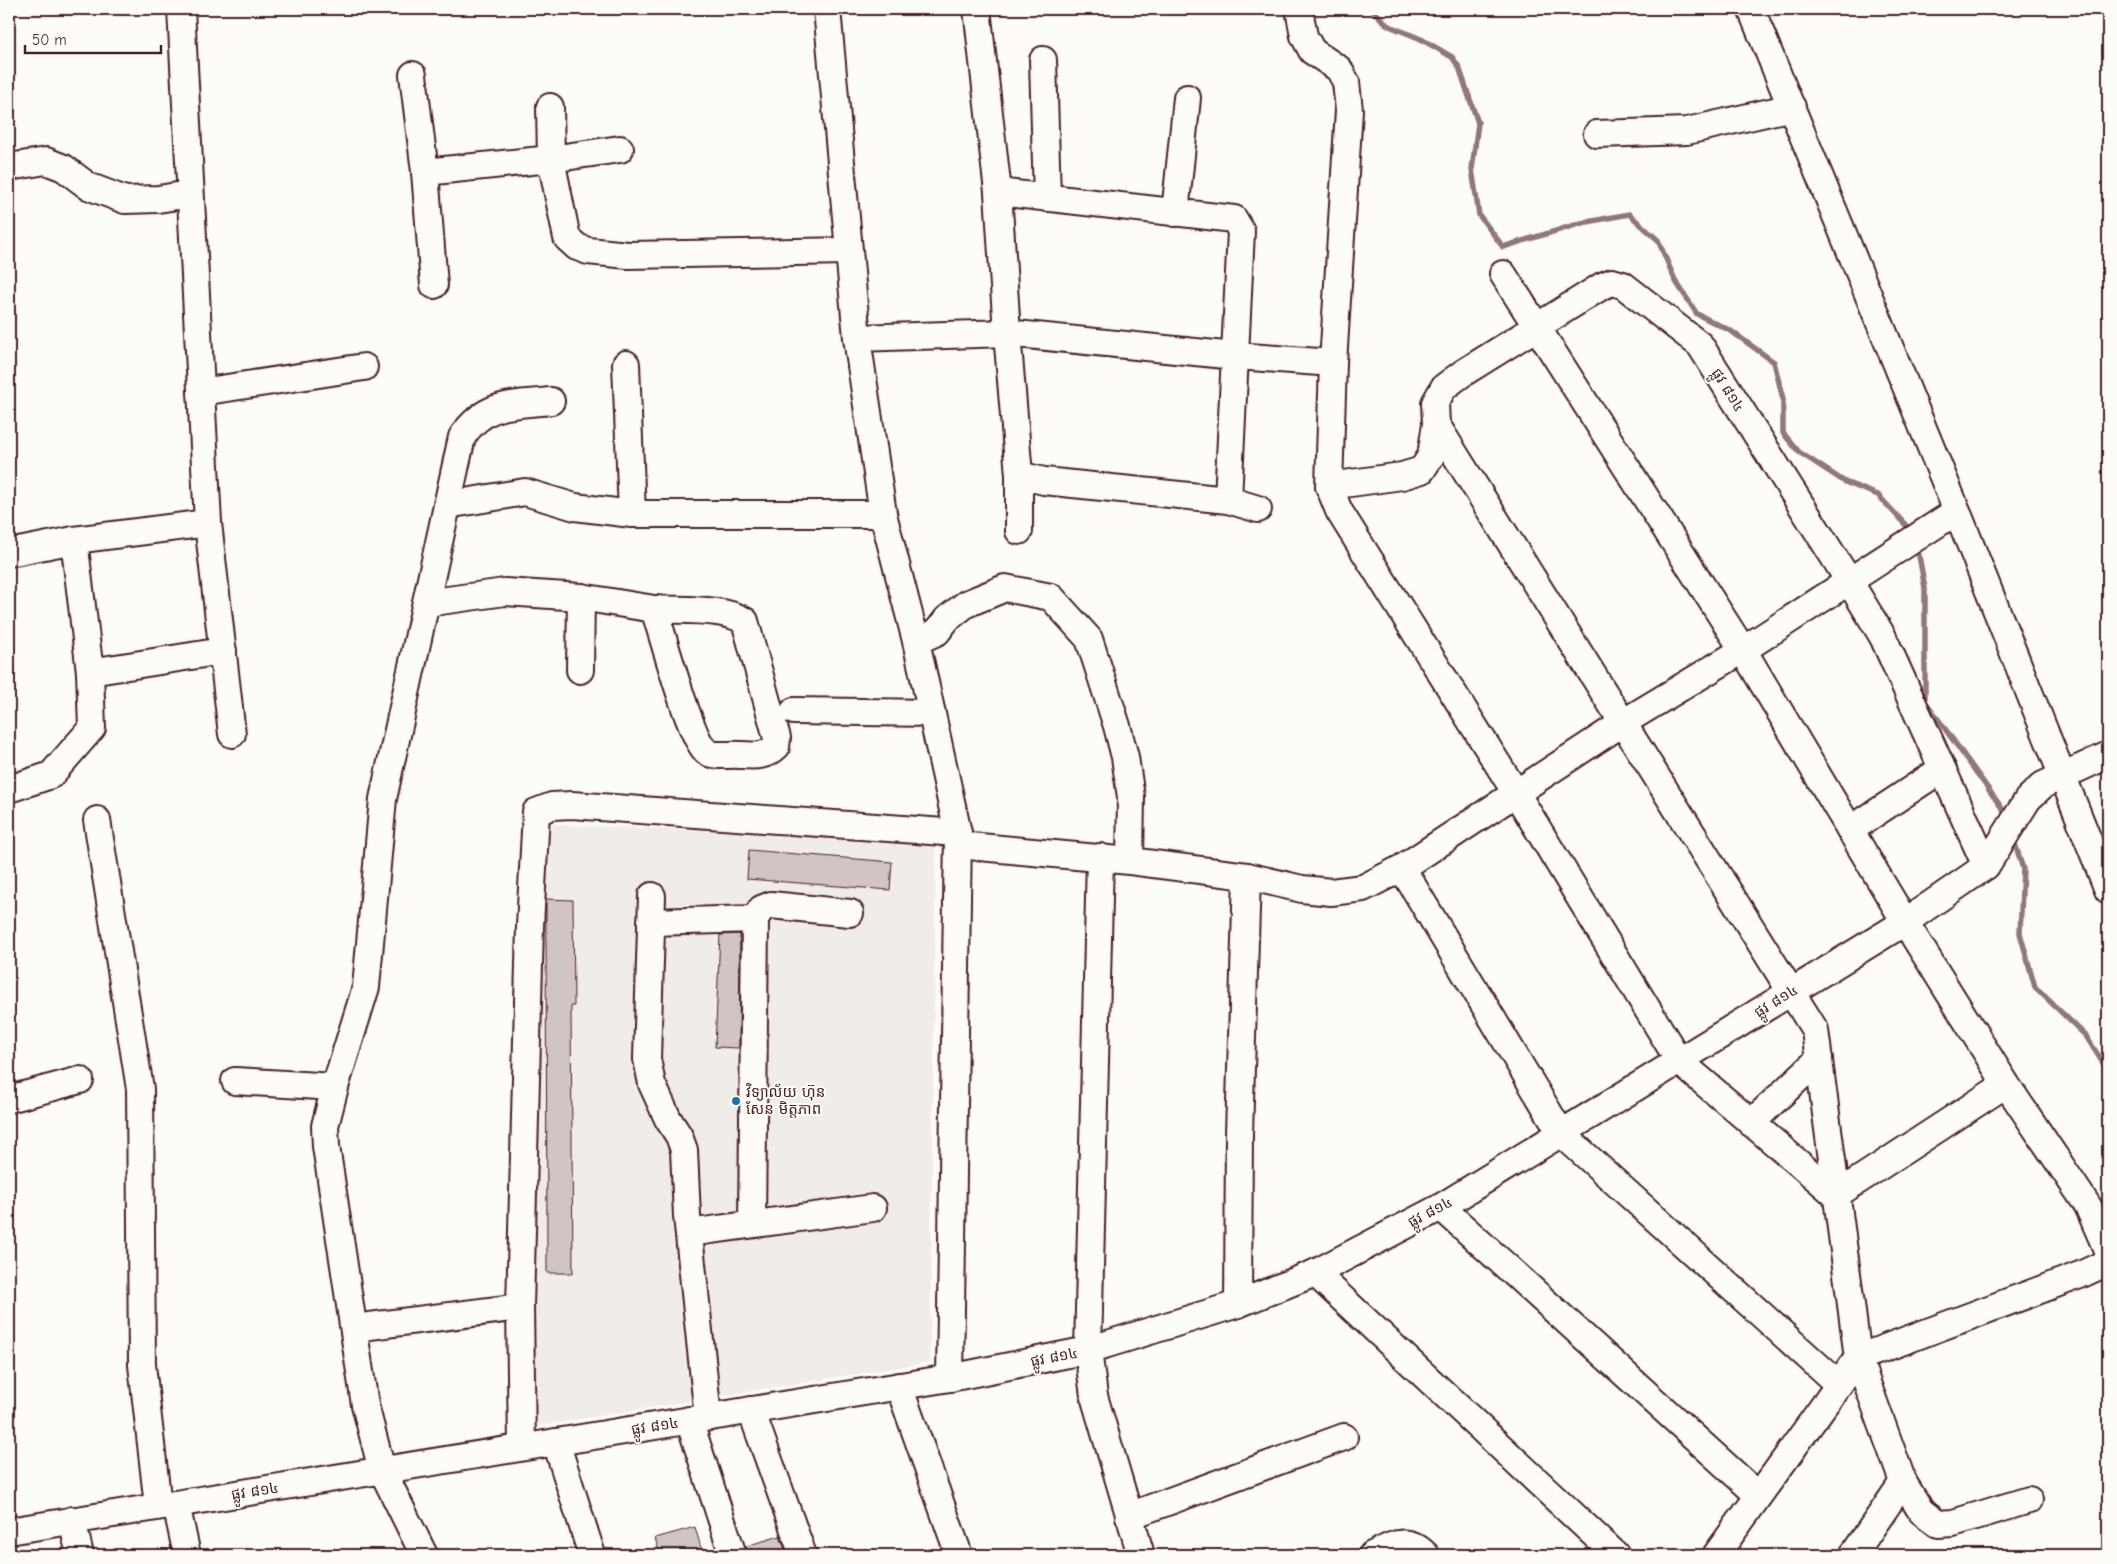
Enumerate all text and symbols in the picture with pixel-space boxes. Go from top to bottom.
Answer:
scale bar [25,22,161,54]
text: 50 m [32,31,67,49]
street label: ផ្លូវ ៨១៤ [1704,365,1748,417]
street label: ផ្លូវ ៨១៤ [1751,981,1803,1025]
place label: វិទ្យាល័យ ហ៊ុន សែន មិត្តភាព [746,1082,825,1118]
marker: វិទ្យាល័យ ហ៊ុន សែន មិត្តភាព [730,1095,742,1107]
street label: ផ្លូវ ៨១៤ [1405,1193,1458,1235]
street label: ផ្លូវ ៨១៤ [1029,1344,1080,1375]
street label: ផ្លូវ ៨១៤ [630,1413,681,1443]
street label: ផ្លូវ ៨១៤ [230,1478,281,1508]

